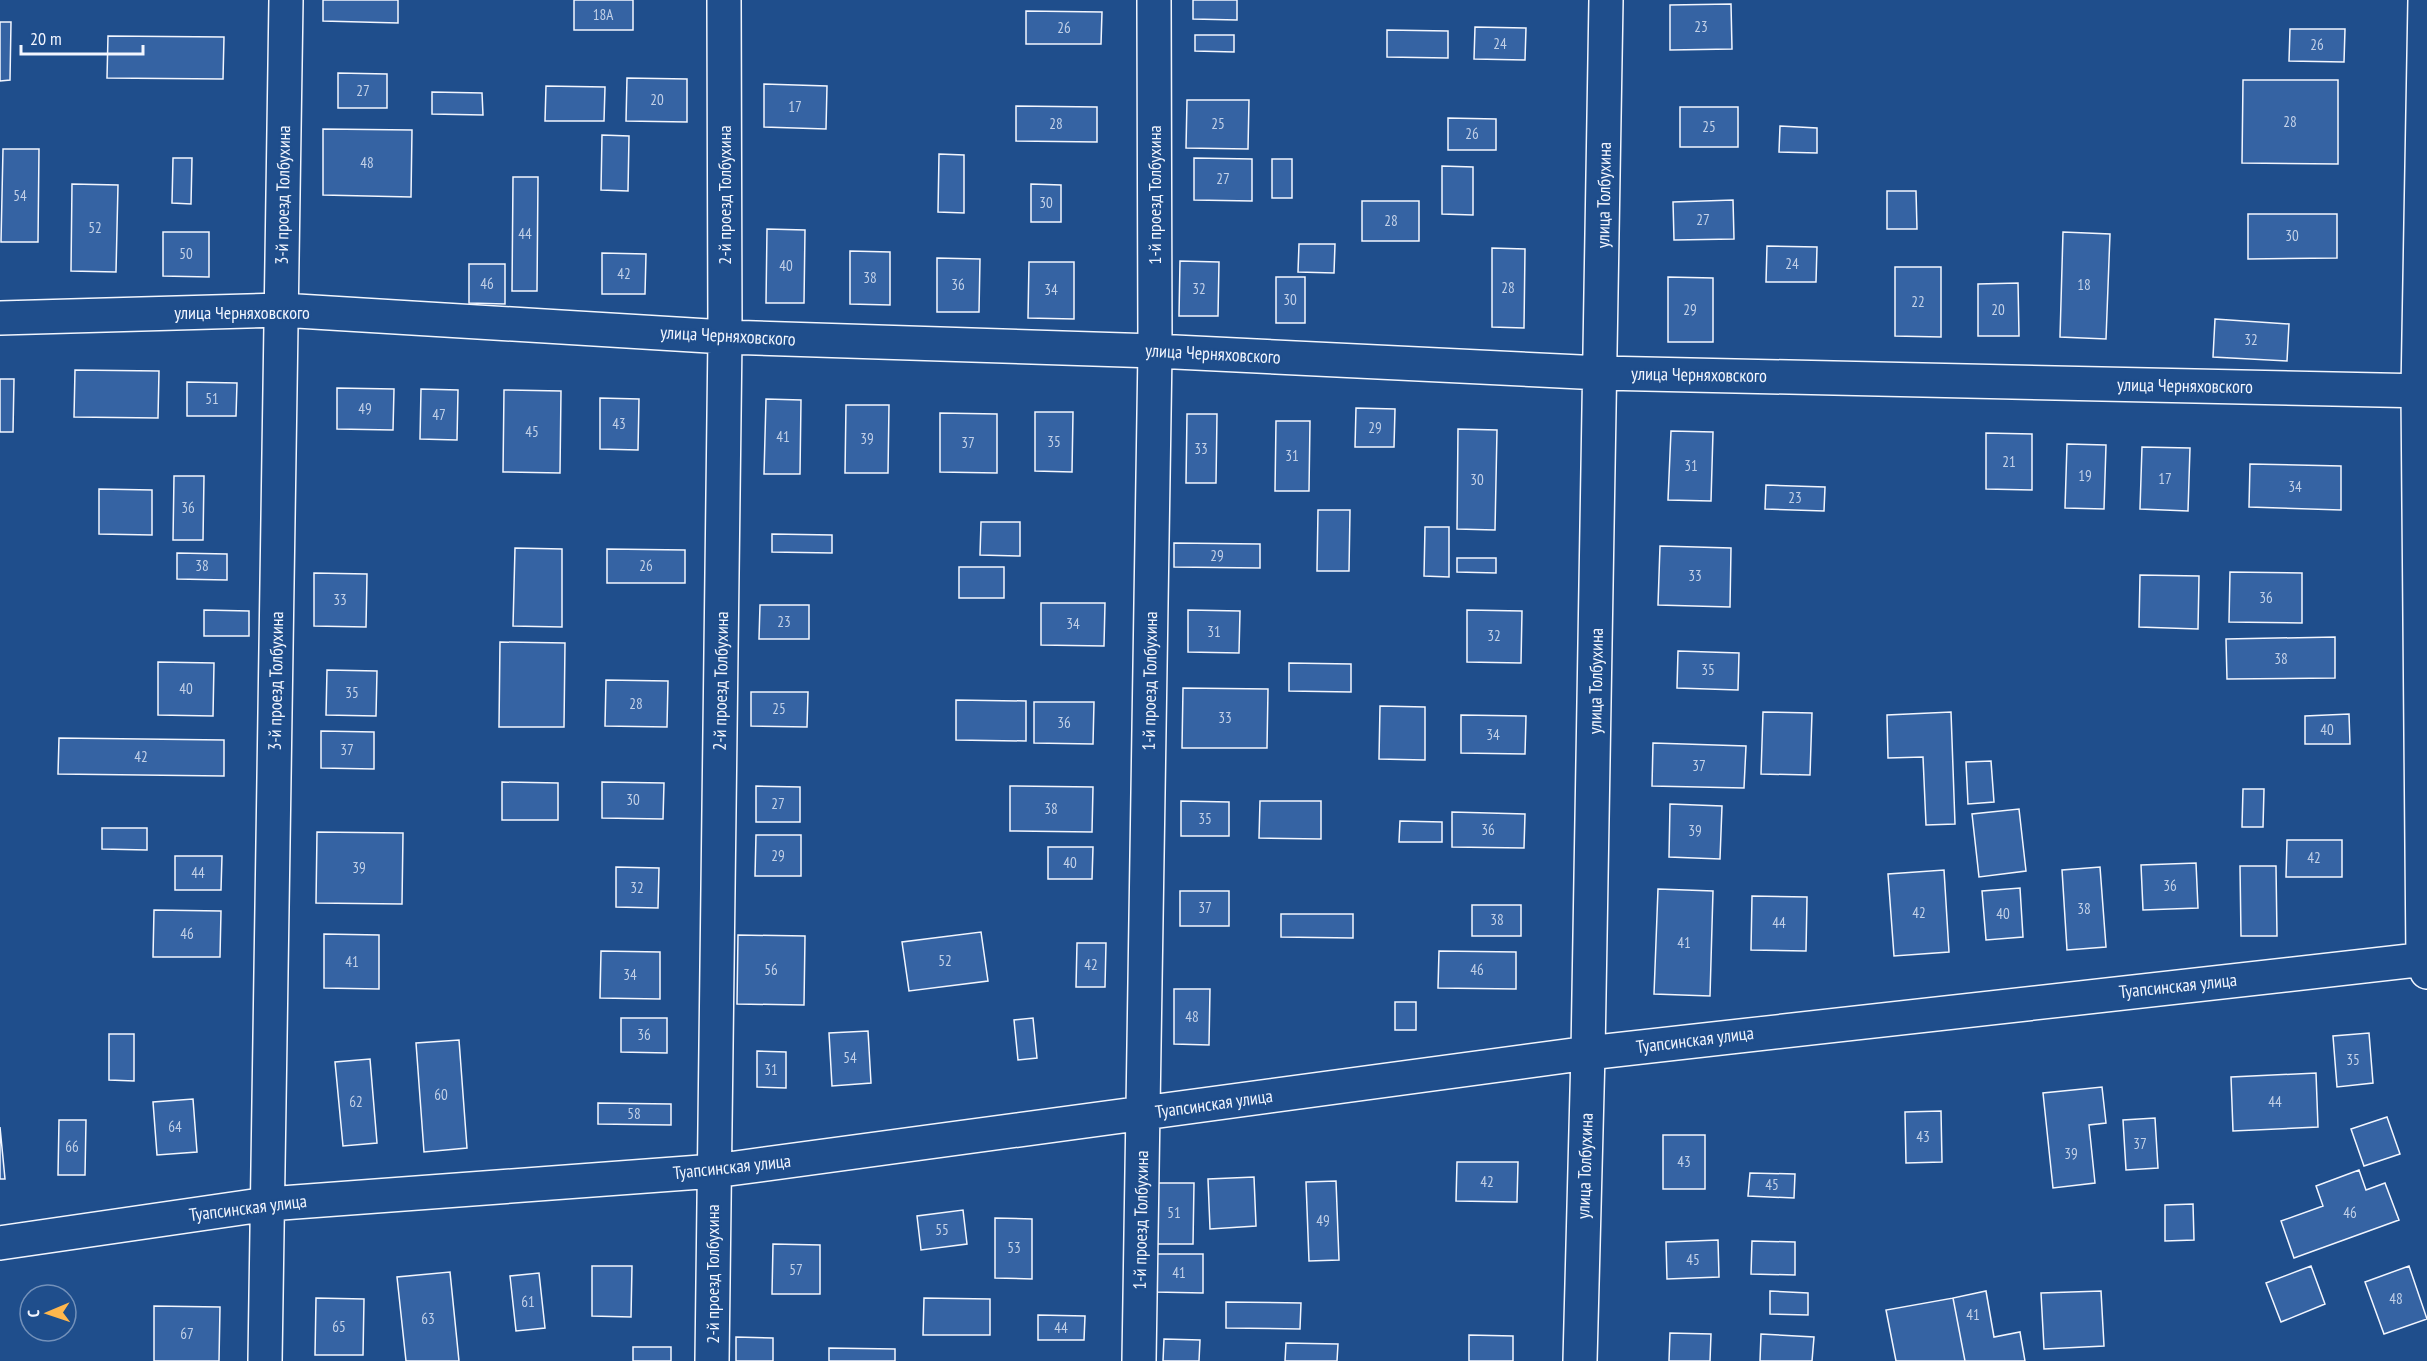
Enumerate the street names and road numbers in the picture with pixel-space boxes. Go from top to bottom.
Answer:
street label: 3-й проезд Толбухина [270,125,295,265]
street label: 2-й проезд Толбухина [713,125,736,265]
street label: 1-й проезд Толбухина [1143,125,1166,265]
street label: улица Толбухина [1591,142,1616,248]
street label: улица Черняховского [174,301,310,324]
street label: улица Черняховского [660,320,797,351]
street label: улица Черняховского [1145,338,1282,369]
street label: улица Черняховского [1631,362,1767,387]
street label: улица Черняховского [2117,373,2253,398]
street label: 3-й проезд Толбухина [263,611,288,751]
street label: 2-й проезд Толбухина [708,611,733,751]
street label: 1-й проезд Толбухина [1137,611,1162,751]
street label: улица Толбухина [1583,628,1608,734]
street label: Туапсинская улица [2118,968,2238,1003]
street label: Туапсинская улица [1635,1021,1755,1058]
street label: Туапсинская улица [1154,1084,1274,1123]
street label: улица Толбухина [1571,1112,1598,1219]
street label: Туапсинская улица [672,1149,792,1184]
street label: 1-й проезд Толбухина [1128,1150,1153,1290]
street label: Туапсинская улица [188,1189,308,1226]
street label: 2-й проезд Толбухина [701,1204,724,1344]

